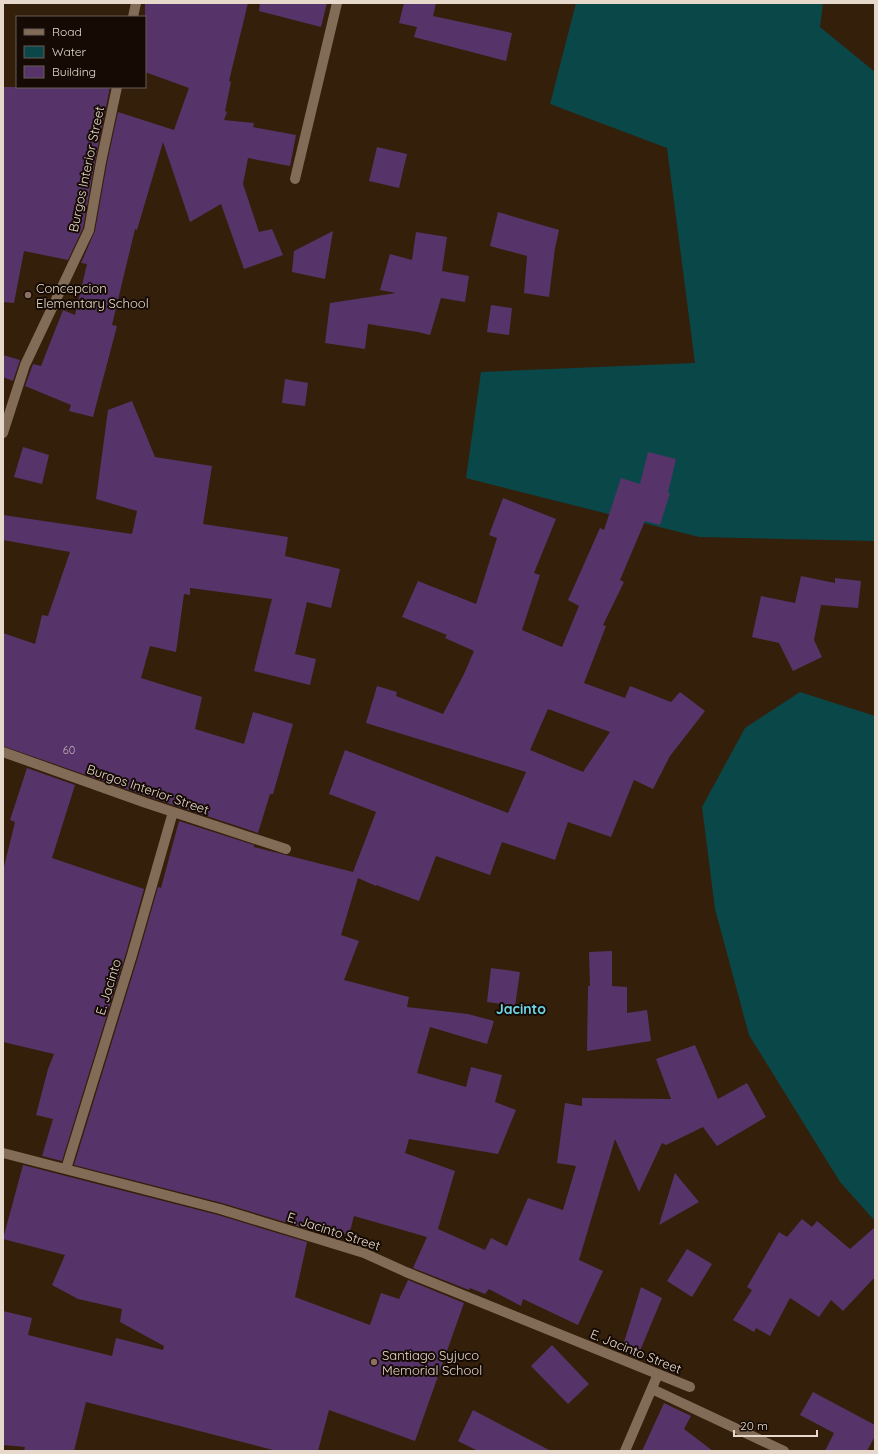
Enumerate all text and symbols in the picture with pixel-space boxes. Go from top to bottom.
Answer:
legend [16,16,146,88]
text: Road [52,24,82,39]
text: Water [52,44,87,59]
text: Building [52,64,96,79]
street label: Burgos Interior Street [65,105,107,233]
place label: Concepcion Elementary School [36,280,149,311]
marker: Concepcion Elementary School [23,290,33,300]
house number: 60 [63,743,75,757]
street label: Burgos Interior Street [85,761,211,817]
street label: E. Jacinto [92,957,124,1017]
district label: Jacinto [496,1000,546,1018]
street label: E. Jacinto Street [285,1208,383,1254]
street label: E. Jacinto Street [588,1325,684,1377]
place label: Santiago Syjuco Memorial School [382,1347,482,1378]
marker: Santiago Syjuco Memorial School [369,1357,379,1367]
scale bar [734,1412,817,1438]
text: 20 m [740,1418,768,1433]

